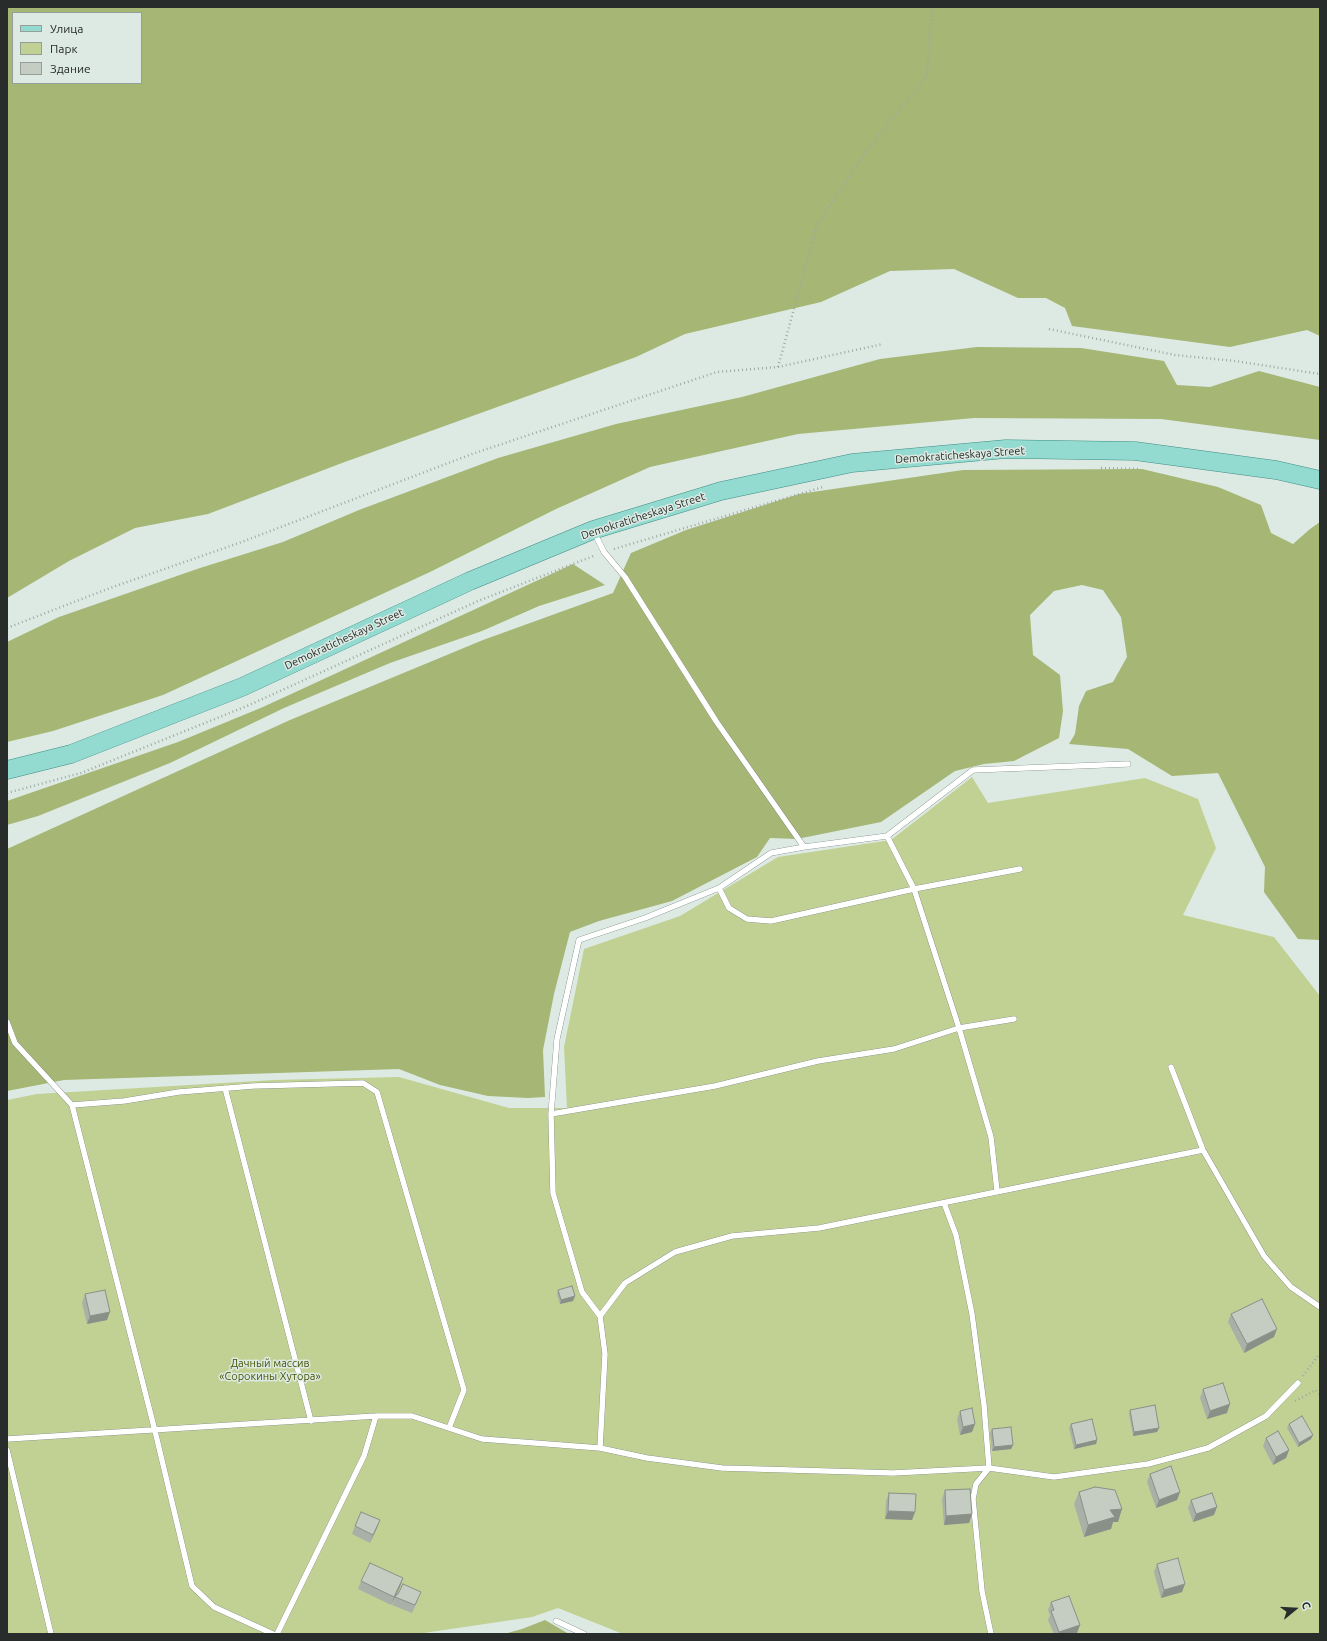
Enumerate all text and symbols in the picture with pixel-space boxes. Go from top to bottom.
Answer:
legend [12,12,142,84]
text: Улица [50,22,83,35]
text: Парк [50,42,78,55]
text: Здание [50,62,91,75]
street label: Demokraticheskaya Street [895,444,1025,466]
street label: Demokraticheskaya Street [579,490,707,542]
street label: Demokraticheskaya Street [282,606,406,672]
park label: Дачный массив «Сорокины Хутора» [219,1356,321,1382]
north arrow [1275,1589,1315,1629]
text: С [1300,1600,1313,1610]

